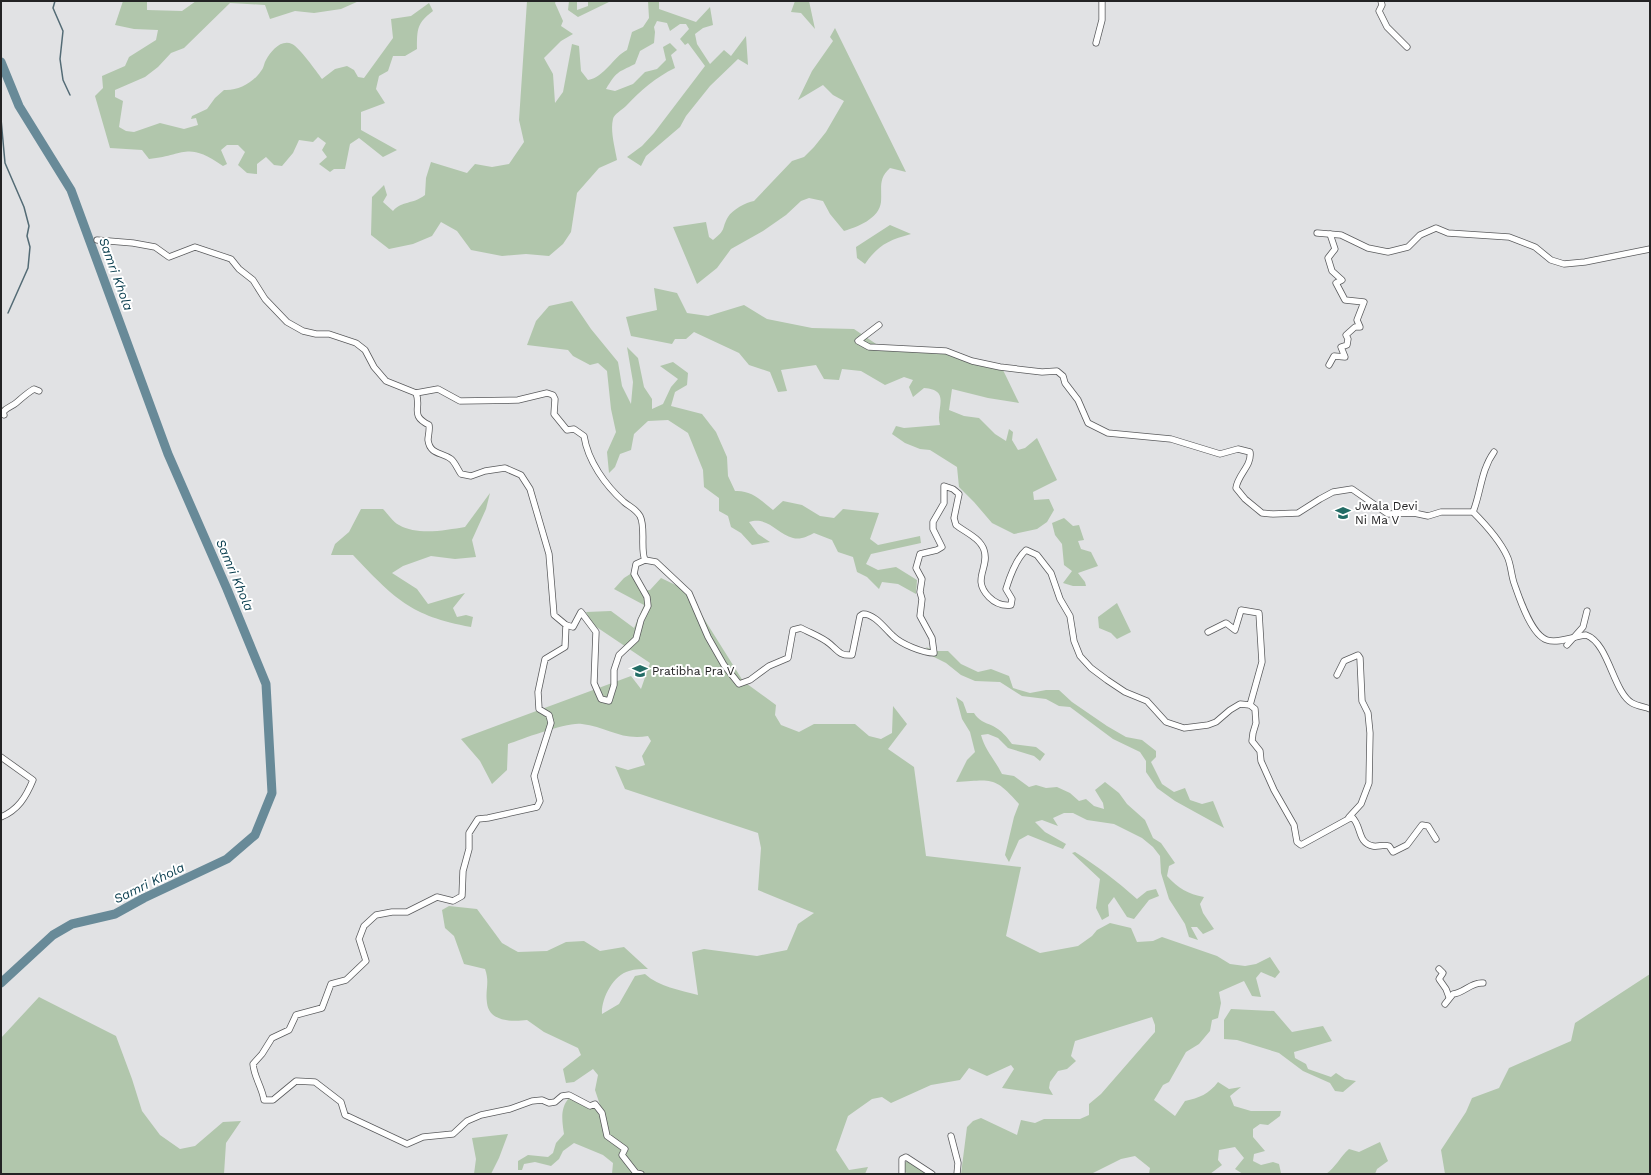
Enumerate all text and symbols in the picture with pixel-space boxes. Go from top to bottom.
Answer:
water label: Samri Khola [96,235,136,313]
place label: Jwala Devi Ni Ma V [1355,499,1418,527]
school or university icon: Jwala Devi Ni Ma V [1334,504,1352,522]
water label: Samri Khola [213,537,257,613]
school or university icon: Pratibha Pra V [631,662,649,680]
place label: Pratibha Pra V [652,664,735,678]
water label: Samri Khola [111,859,187,907]

